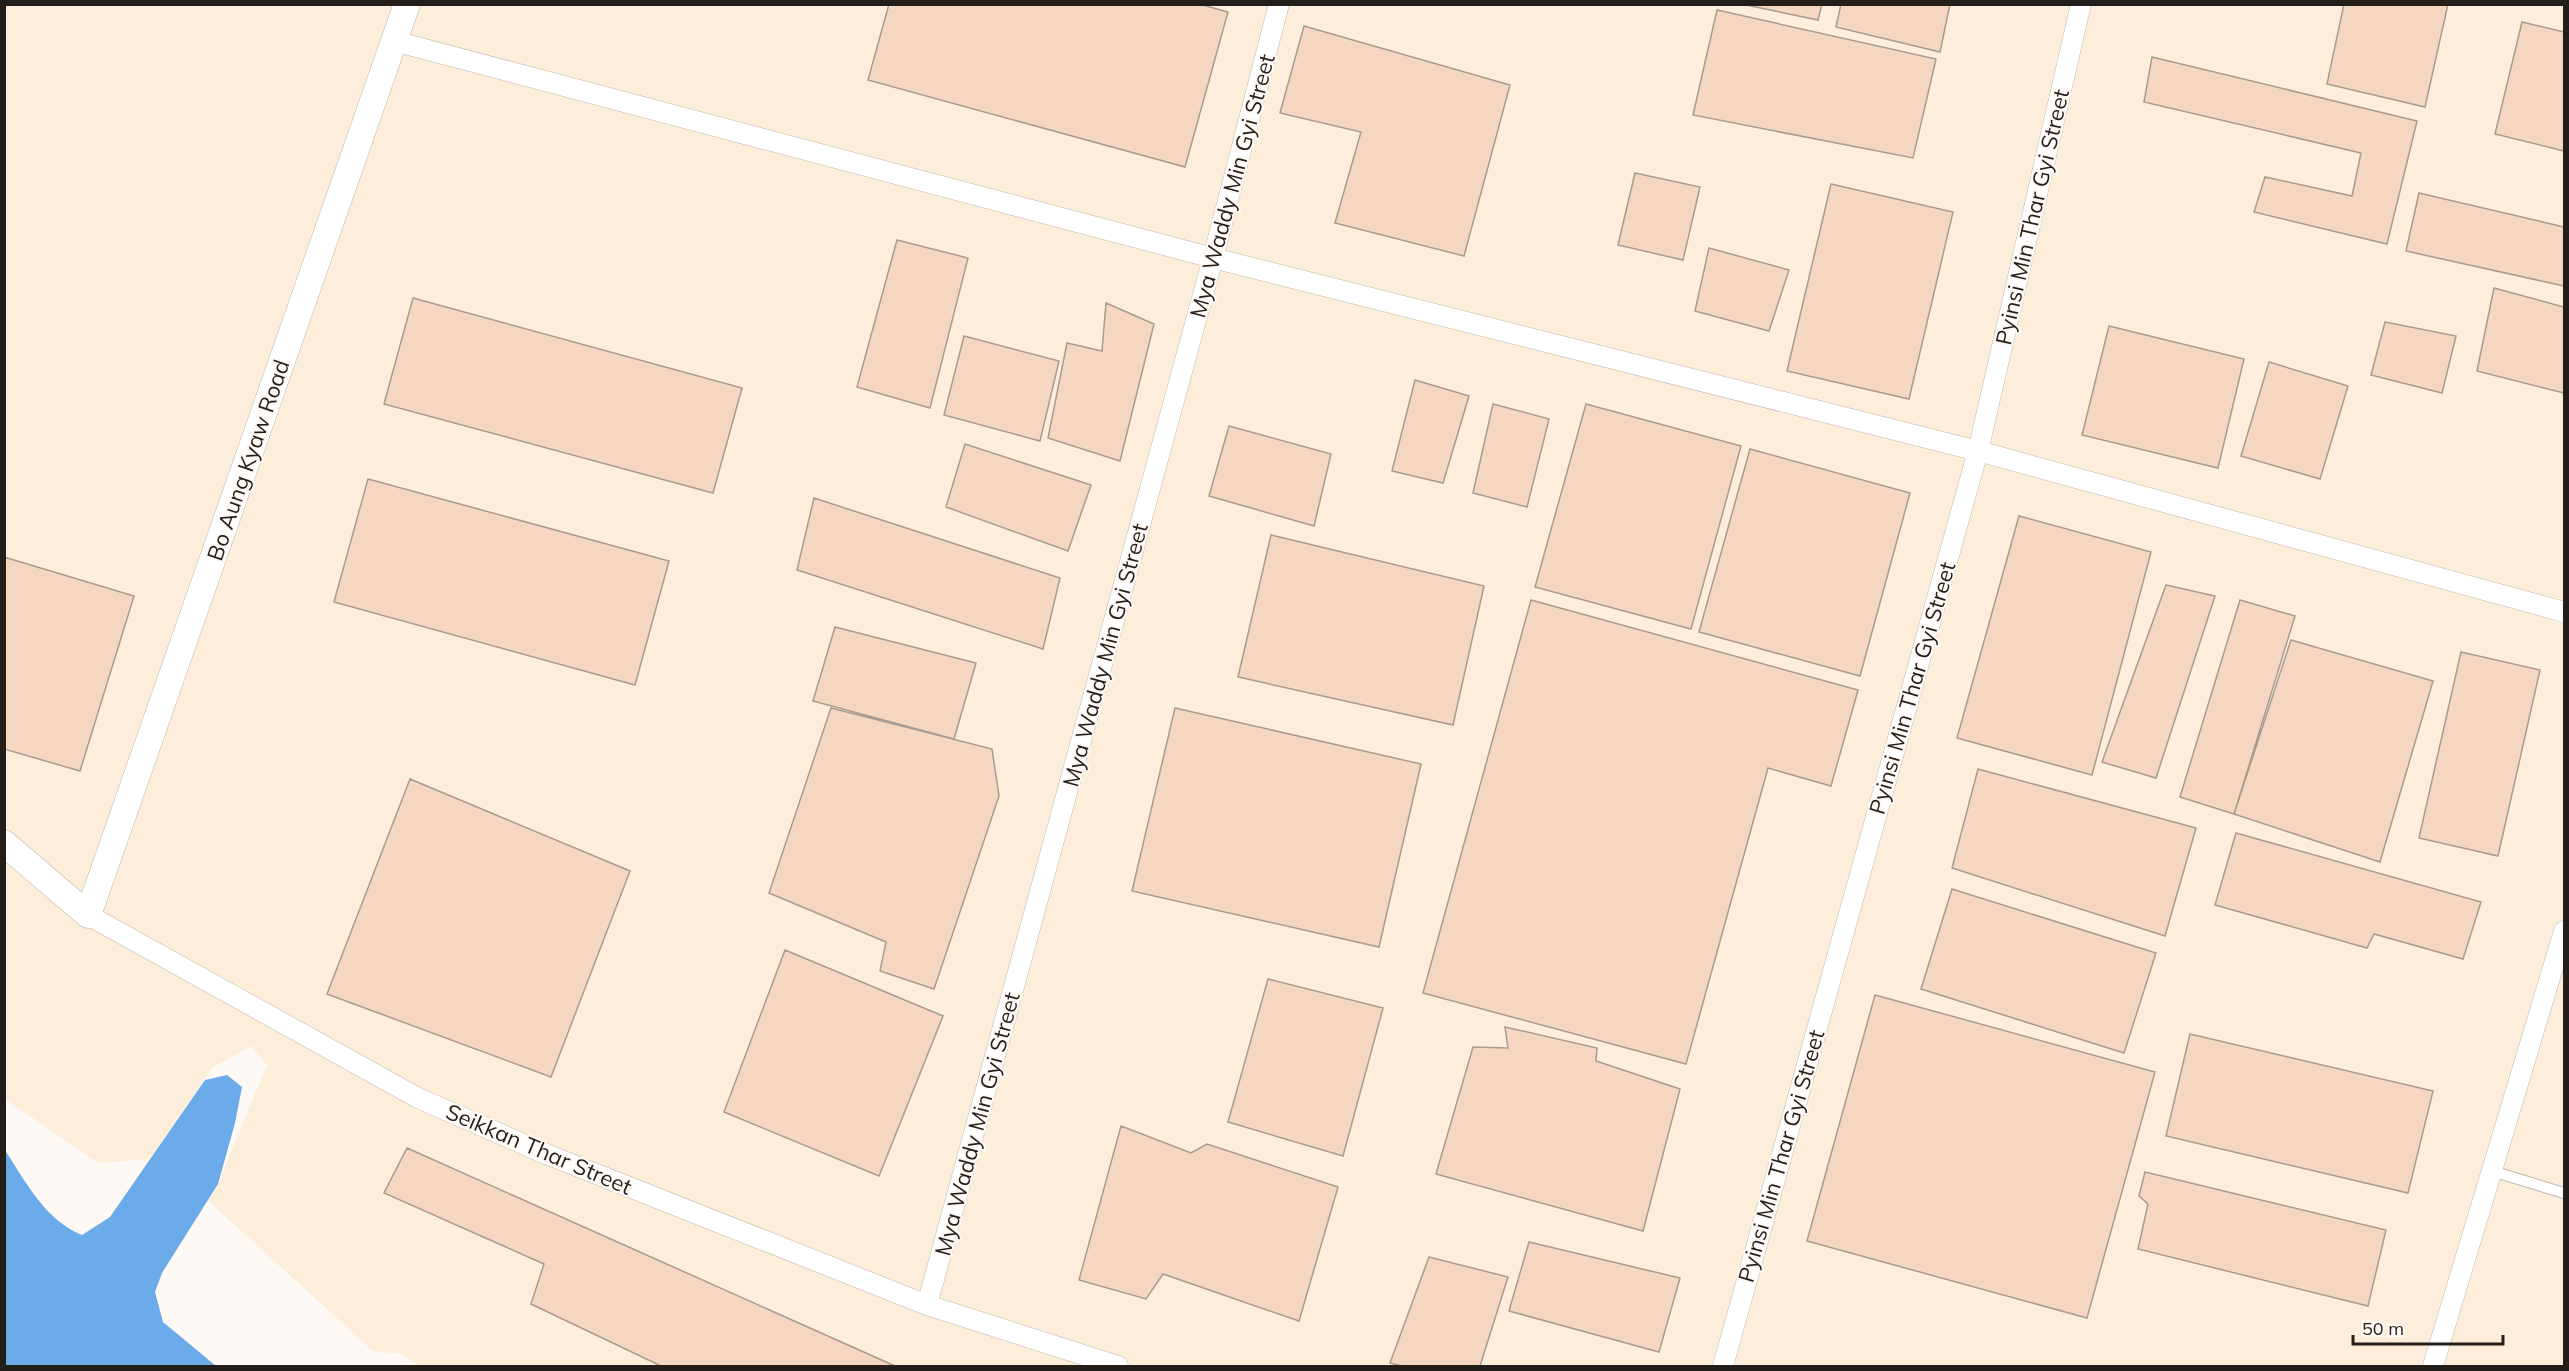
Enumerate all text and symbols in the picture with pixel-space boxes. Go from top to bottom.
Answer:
street label: Mya Waddy Min Gyi Street [1183,51,1281,321]
street label: Pyinsi Min Thar Gyi Street [1989,86,2075,348]
street label: Bo Aung Kyaw Road [200,356,296,564]
street label: Mya Waddy Min Gyi Street [1056,520,1154,790]
street label: Pyinsi Min Thar Gyi Street [1863,558,1962,818]
street label: Mya Waddy Min Gyi Street [928,989,1026,1259]
street label: Pyinsi Min Thar Gyi Street [1732,1026,1831,1286]
street label: Seikkan Thar Street [442,1097,636,1201]
scale bar [2353,1308,2503,1346]
text: 50 m [2362,1317,2404,1340]

